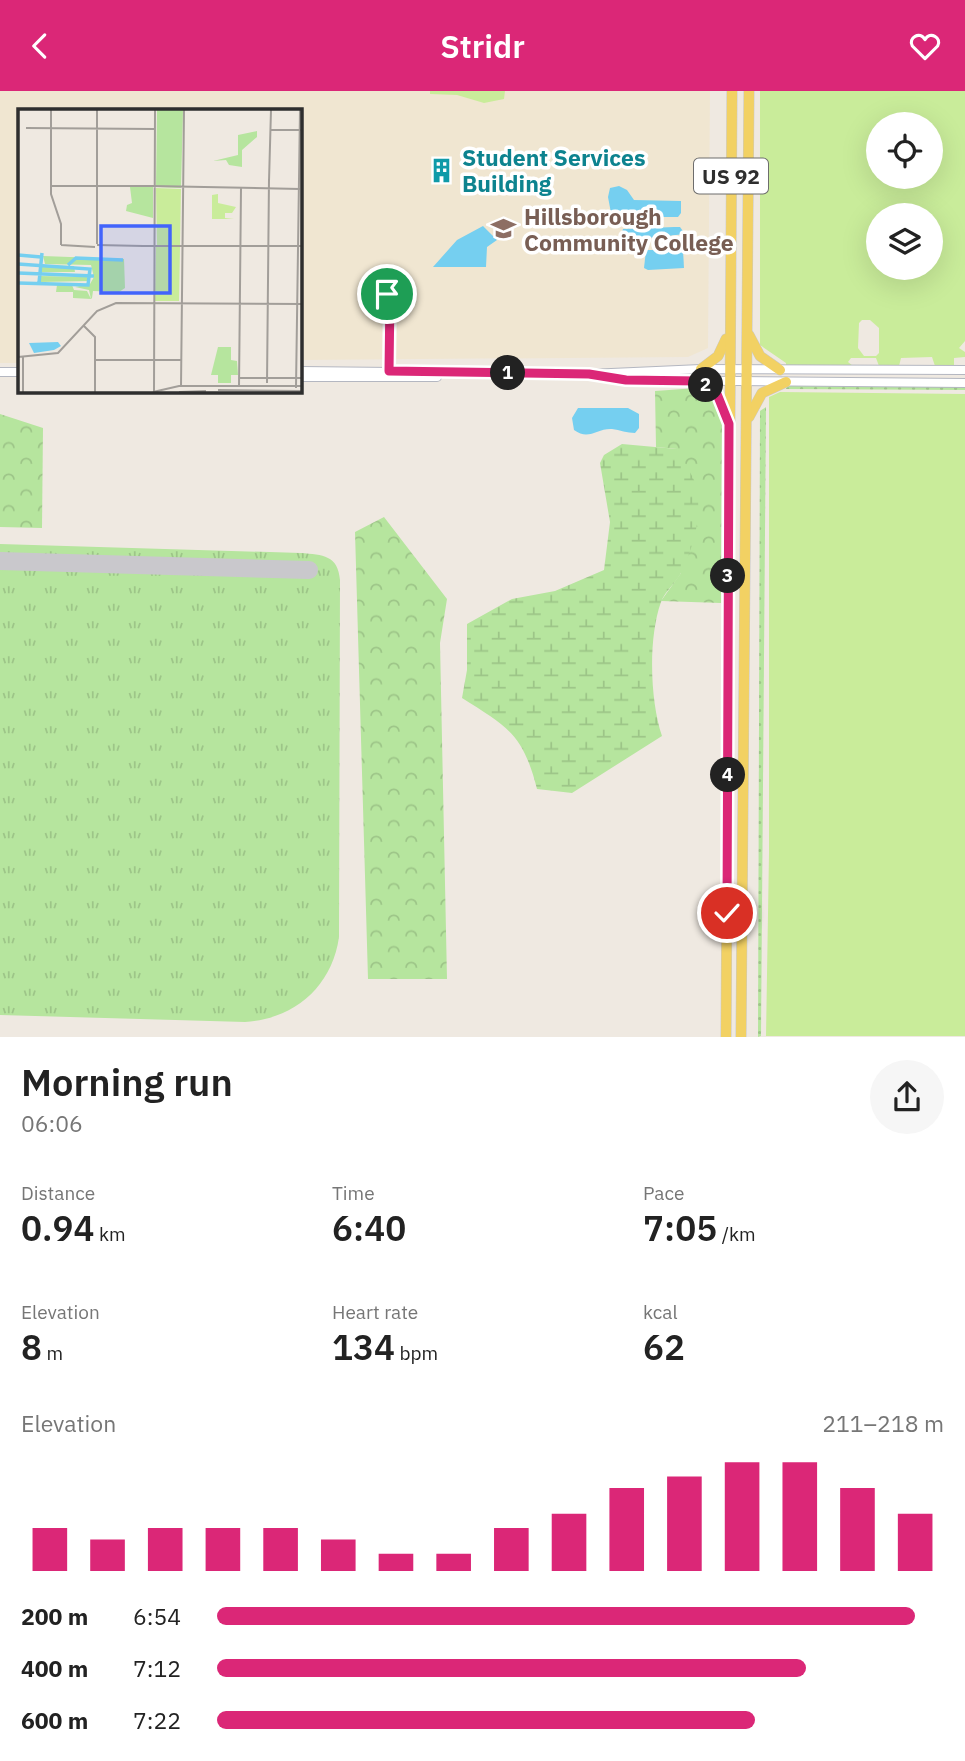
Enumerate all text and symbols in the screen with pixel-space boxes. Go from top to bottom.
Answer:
text: Stridr [440,25,525,67]
icon: back [21,27,59,65]
icon: heart [906,27,944,65]
inset map [18,109,301,392]
map controls [866,112,943,280]
button: locate [866,112,943,189]
place label: Student Services Building [462,142,646,198]
building icon: Student Services Building [428,156,456,184]
road number: US 92 [694,159,768,193]
place label: Hillsborough Community College [524,201,734,257]
button: layers [866,203,943,280]
school or university icon: Hillsborough Community College [490,215,518,243]
pin [357,264,417,324]
icon: arrive [368,275,406,313]
pin: 1 [490,355,526,391]
text: 1 [502,360,513,384]
pin: 2 [688,367,724,403]
text: 2 [700,372,711,396]
pin: 3 [710,559,746,594]
text: 3 [722,563,733,587]
pin: 4 [710,757,746,793]
text: 4 [722,762,733,786]
pin [697,883,757,943]
icon: check [708,894,746,932]
text: Morning run [21,1057,233,1106]
button: share [870,1060,944,1134]
text: 06:06 [21,1108,83,1138]
text: Distance [21,1181,95,1205]
text: Time [332,1181,375,1205]
text: Pace [643,1181,684,1205]
text: 0.94 [21,1205,94,1251]
text: 6:40 [332,1205,406,1251]
text: 7:05 [643,1205,717,1251]
text: km [94,1222,126,1246]
text: /km [717,1222,756,1246]
text: Elevation [21,1300,100,1324]
text: Heart rate [332,1300,418,1324]
text: kcal [643,1300,678,1324]
text: 8 [21,1324,42,1370]
text: 134 [332,1324,395,1370]
text: 62 [643,1324,685,1370]
text: m [42,1341,63,1365]
text: bpm [395,1341,438,1365]
text: Elevation [21,1408,116,1438]
text: 211–218 m [822,1408,944,1438]
text: 200 m [21,1601,88,1631]
text: 6:54 [133,1601,181,1631]
text: 400 m [21,1653,88,1683]
text: 7:12 [133,1653,181,1683]
text: 600 m [21,1705,88,1735]
text: 7:22 [133,1705,181,1735]

